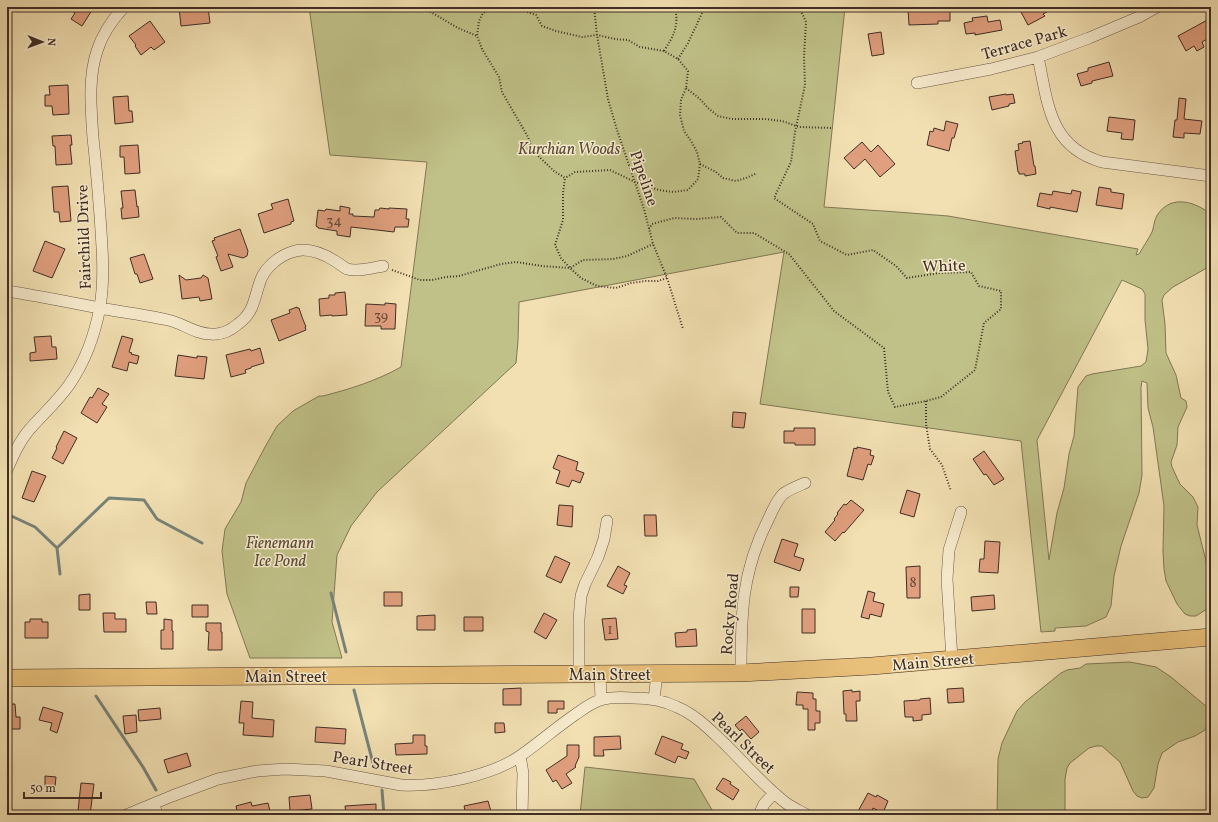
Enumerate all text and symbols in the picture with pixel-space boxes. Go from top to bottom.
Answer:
street label: Terrace Park [979,21,1070,67]
north arrow [22,22,62,62]
text: N [43,38,58,46]
park label: Kurchian Woods [518,139,620,161]
street label: Pipeline [623,148,663,209]
street label: Fairchild Drive [72,184,98,290]
house number: 34 [326,212,342,231]
street label: White [922,255,966,279]
house number: 39 [374,307,388,326]
park label: Fienemann Ice Pond [246,533,314,573]
street label: Rocky Road [716,572,746,656]
house number: 8 [909,574,917,593]
house number: 1 [607,621,613,640]
street label: Main Street [891,648,976,678]
street label: Main Street [569,665,652,687]
street label: Main Street [245,667,328,689]
street label: Pearl Street [706,707,780,780]
street label: Pearl Street [331,747,415,781]
scale bar [24,774,101,800]
text: 50 m [30,781,56,797]

